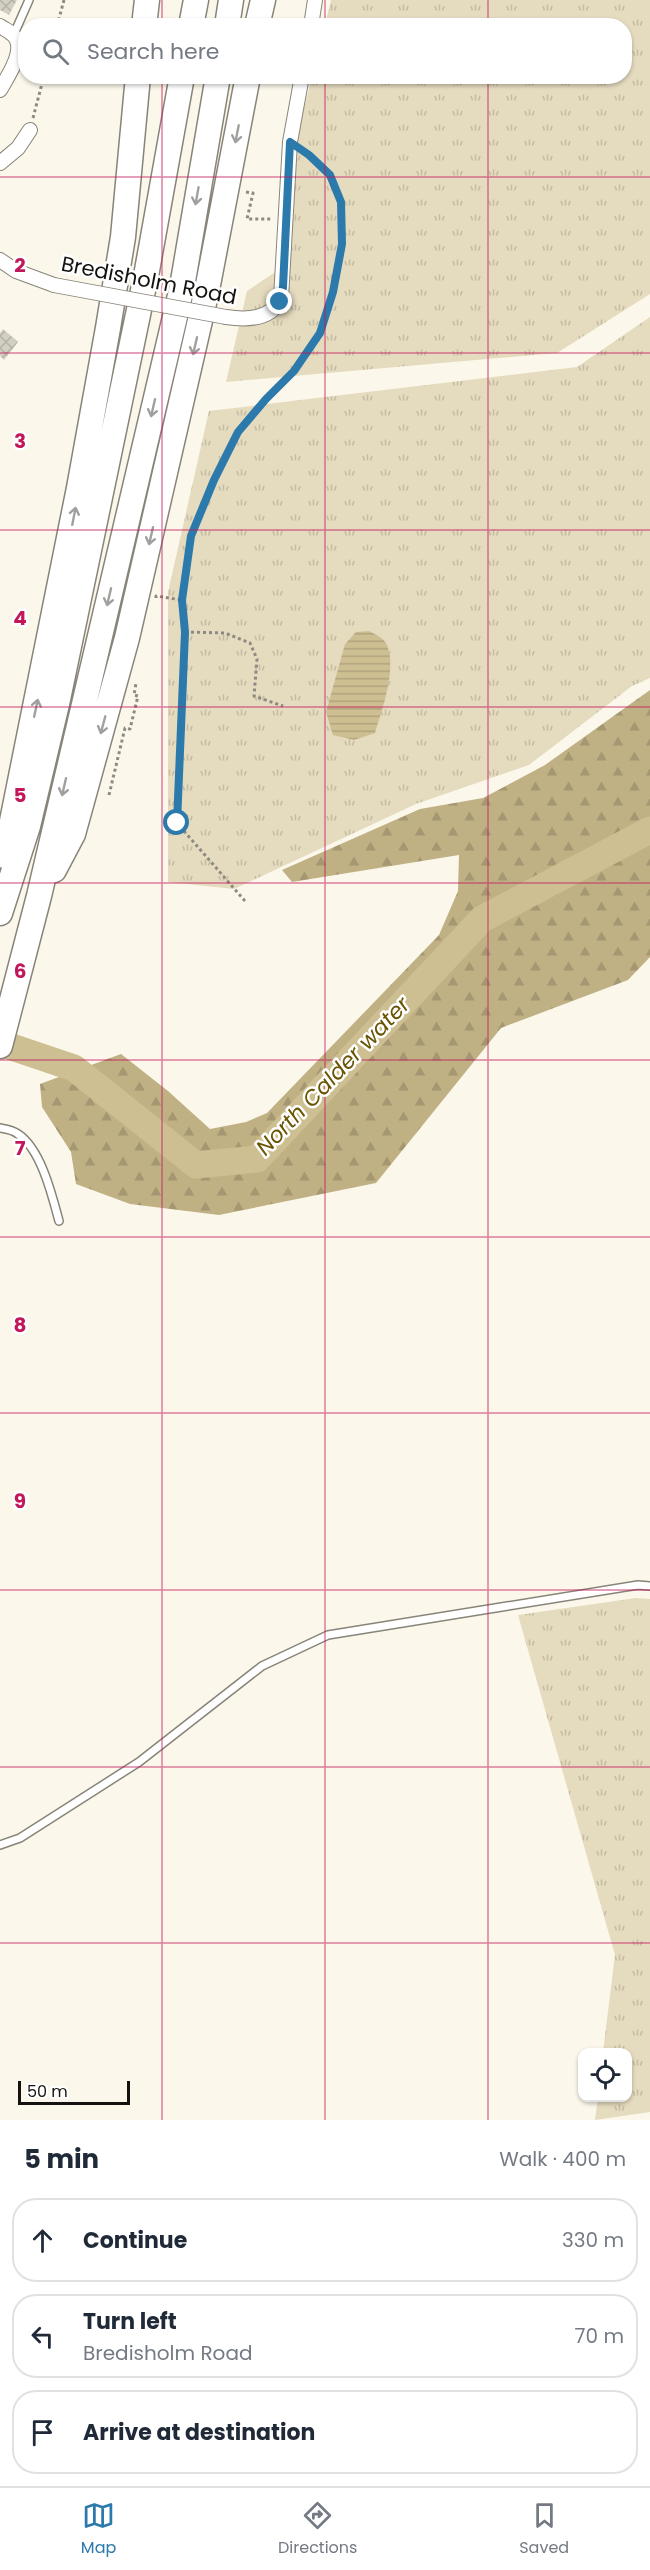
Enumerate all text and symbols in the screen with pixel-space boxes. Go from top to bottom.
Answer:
search box [18,18,632,84]
icon: search [39,35,72,68]
text: Search here [87,36,220,67]
one-way arrow [231,124,242,143]
one-way arrow [192,186,203,206]
street label: Bredisholm Road [59,249,239,311]
text: 2 [14,251,26,279]
route end [266,288,292,314]
one-way arrow [188,336,200,355]
one-way arrow [147,398,159,417]
text: 3 [14,427,26,455]
one-way arrow [69,507,80,527]
one-way arrow [144,526,156,545]
one-way arrow [102,588,114,607]
text: 4 [13,604,27,632]
one-way arrow [31,698,42,718]
one-way arrow [97,715,108,734]
one-way arrow [58,778,70,797]
text: 5 [14,781,27,809]
route start [163,809,189,835]
text: 6 [14,957,26,985]
water label: North Calder water [249,989,418,1162]
text: 7 [15,1134,26,1162]
text: 8 [14,1311,26,1339]
text: 9 [14,1487,26,1515]
map controls [578,2048,632,2102]
button: locate [578,2048,632,2102]
scale bar [18,2078,130,2106]
text: 50 m [27,2080,68,2103]
text: 5 min [24,2141,99,2177]
text: Walk · 400 m [499,2145,626,2173]
icon: ahead [26,2224,59,2257]
text: Continue [83,2225,187,2256]
text: 330 m [562,2226,624,2254]
text: Turn left [83,2306,177,2337]
icon: left [26,2320,59,2353]
text: 70 m [575,2322,624,2350]
text: Bredisholm Road [83,2339,252,2367]
icon: arrive [26,2416,59,2449]
text: Arrive at destination [83,2417,315,2448]
tab: Map [81,2499,116,2560]
tab: Directions [278,2499,357,2560]
tab: Saved [519,2499,569,2560]

